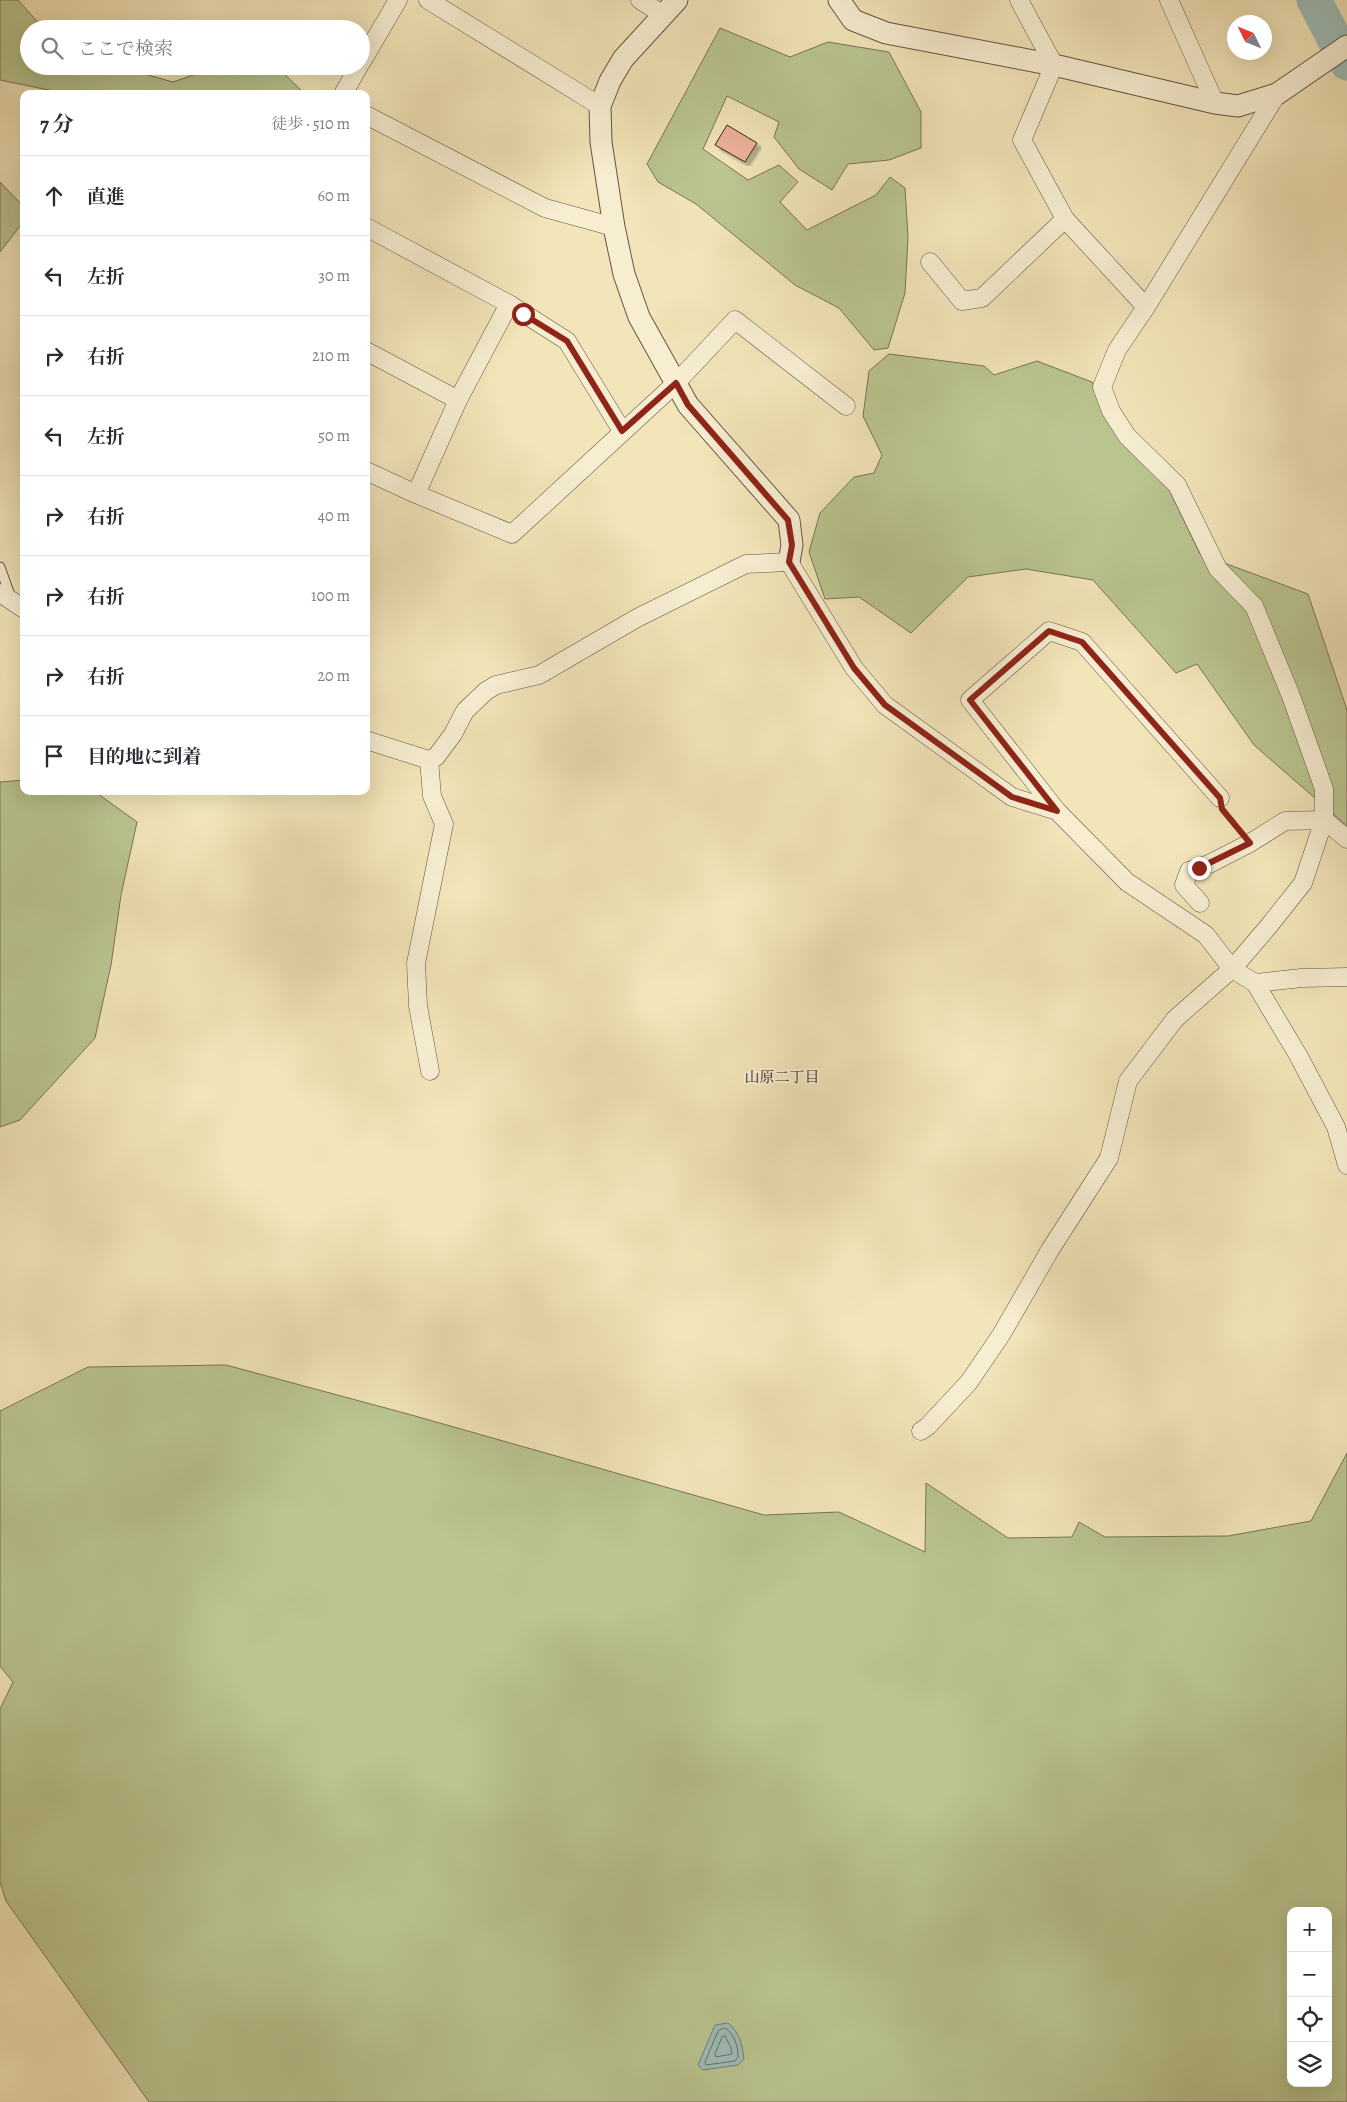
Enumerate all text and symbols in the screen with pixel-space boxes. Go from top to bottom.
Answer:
north arrow [1227,15,1272,60]
search box [20,20,370,75]
icon: search [38,34,66,62]
text: ここで検索 [78,36,173,62]
text: 7 分 [40,110,74,138]
text: 徒歩 · 510 m [271,113,350,135]
icon: ahead [40,182,68,210]
text: 直進 [87,184,125,210]
text: 60 m [318,185,350,207]
icon: left [40,262,68,290]
text: 左折 [87,264,125,290]
text: 30 m [318,265,350,287]
route start [512,303,535,326]
icon: right [40,342,68,370]
text: 右折 [87,344,125,370]
text: 210 m [312,345,350,367]
icon: left [40,422,68,450]
text: 左折 [87,424,125,450]
text: 50 m [318,425,350,447]
icon: right [40,502,68,530]
text: 右折 [87,504,125,530]
text: 40 m [318,505,350,527]
icon: right [40,582,68,610]
text: 右折 [87,584,125,610]
text: 100 m [311,585,350,607]
icon: right [40,662,68,690]
text: 右折 [87,664,125,690]
text: 20 m [317,665,350,687]
icon: arrive [40,742,68,770]
text: 目的地に到着 [87,744,201,770]
route end [1188,857,1211,880]
district label: 山原二丁目 [744,1067,820,1087]
map controls [1287,1907,1332,2087]
button: + [1287,1907,1332,1952]
button: − [1287,1952,1332,1997]
button: locate [1287,1997,1332,2042]
button: layers [1287,2042,1332,2087]

